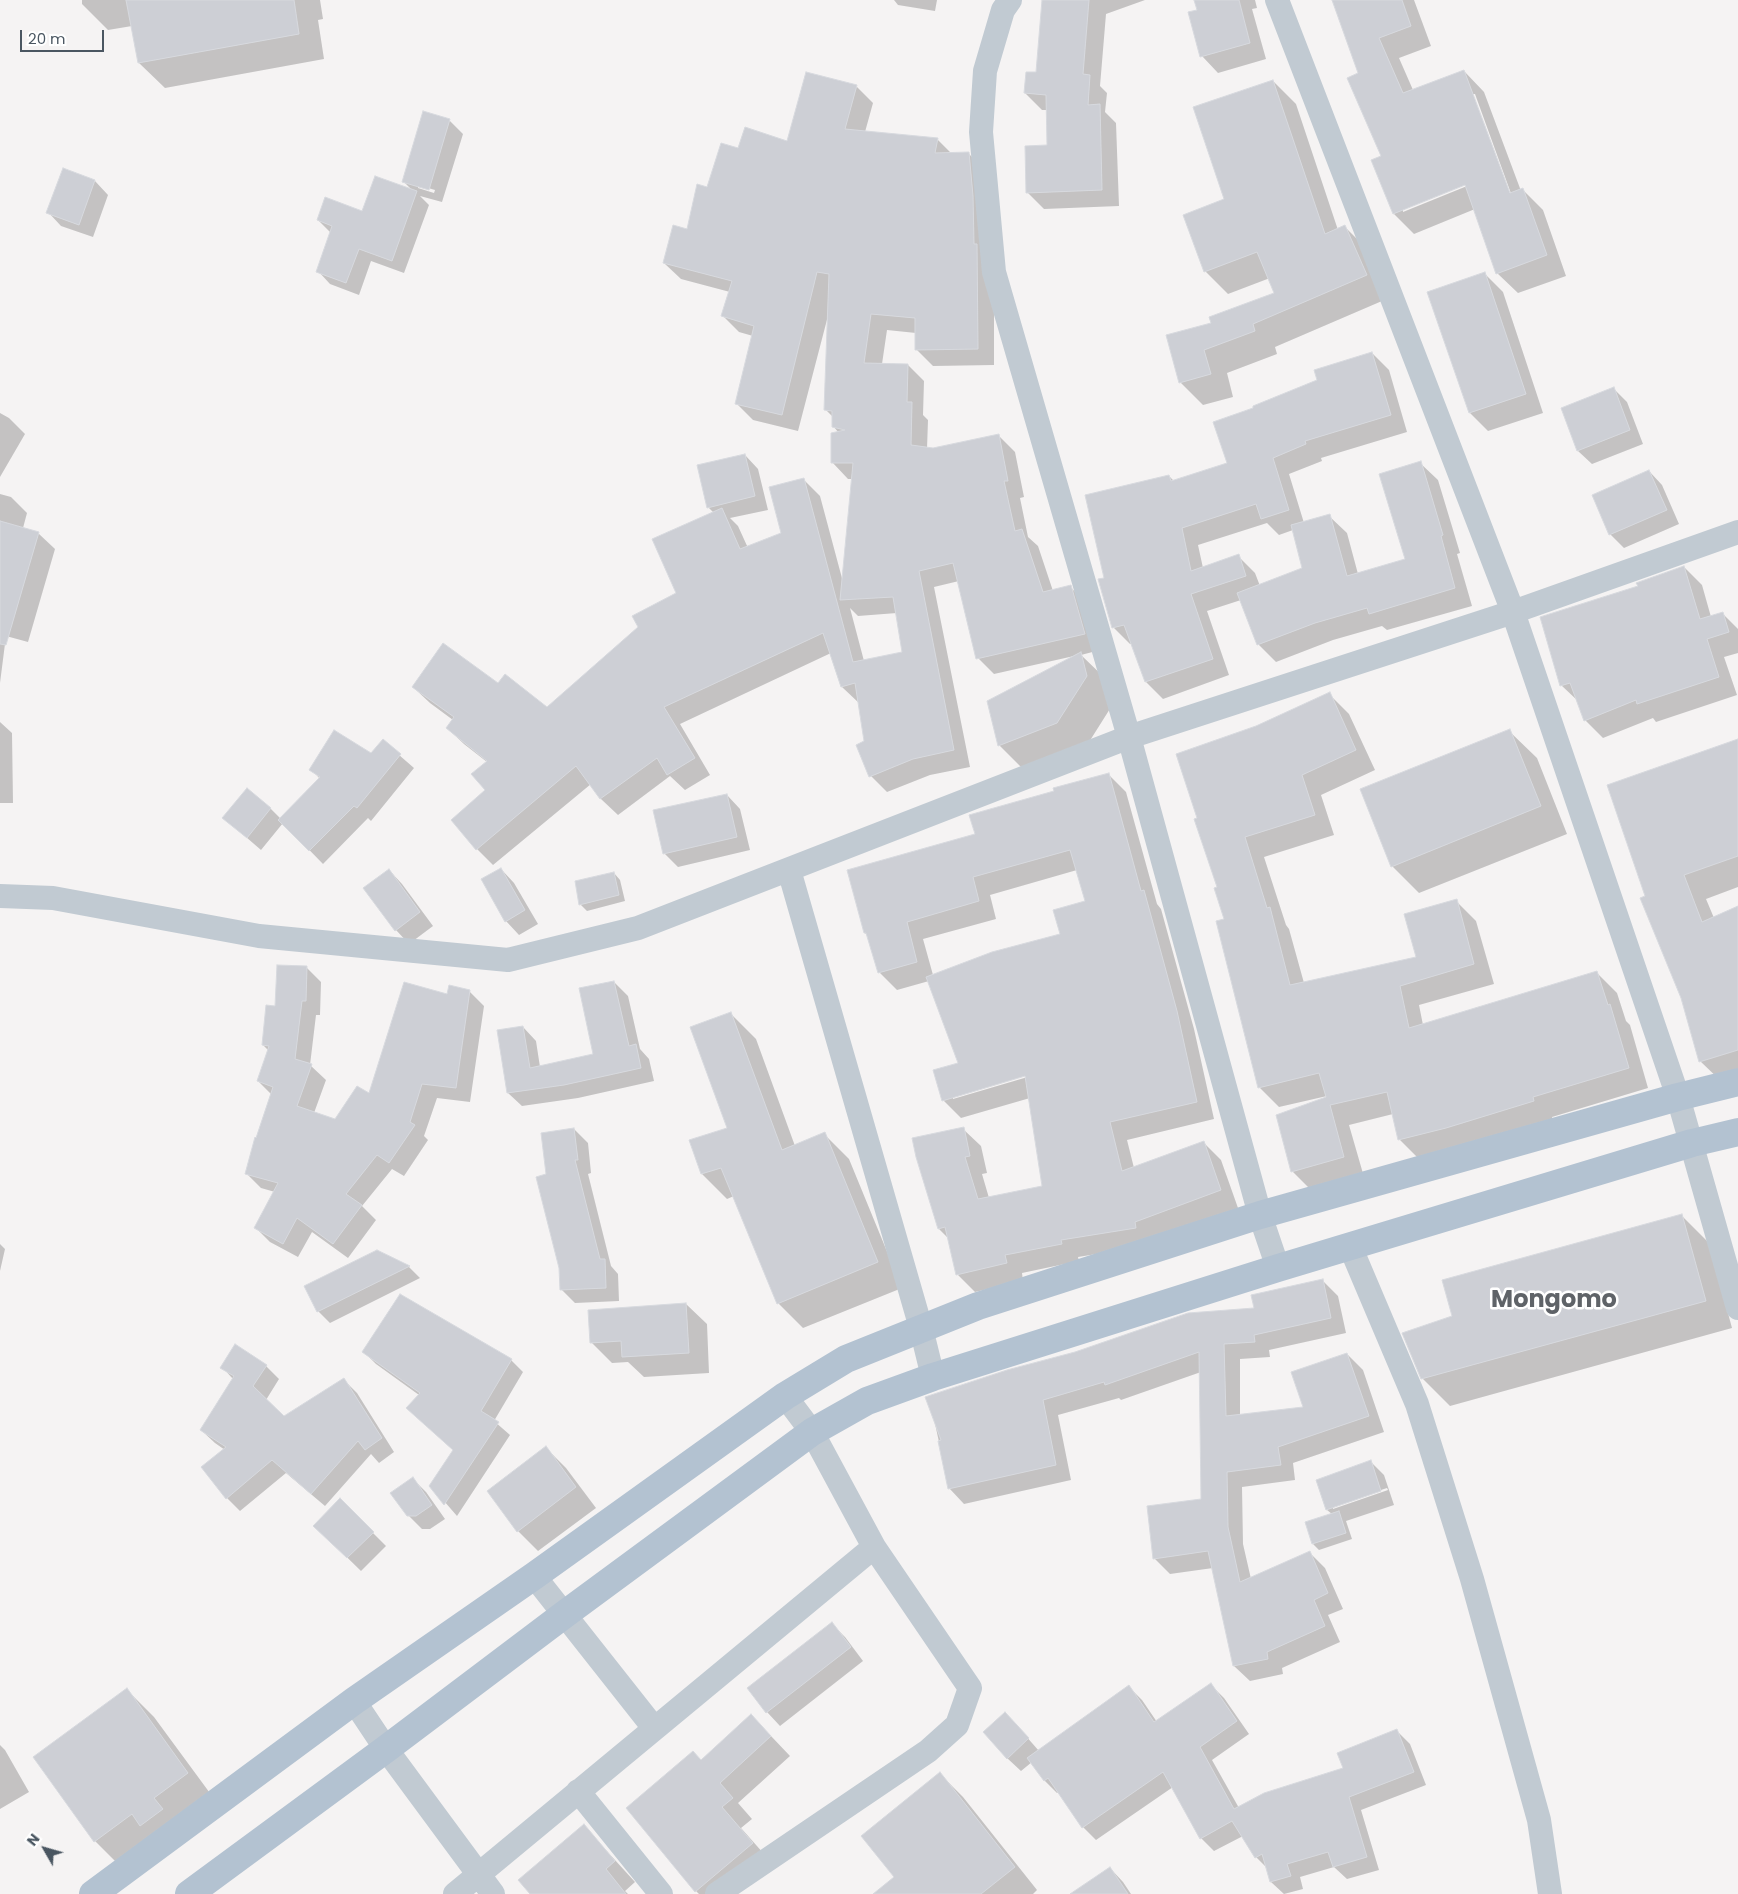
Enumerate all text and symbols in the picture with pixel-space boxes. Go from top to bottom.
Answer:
scale bar [22,20,106,52]
text: 20 m [28,28,66,49]
district label: Mongomo [1491,1287,1617,1315]
north arrow [20,1824,70,1874]
text: N [22,1829,44,1850]

